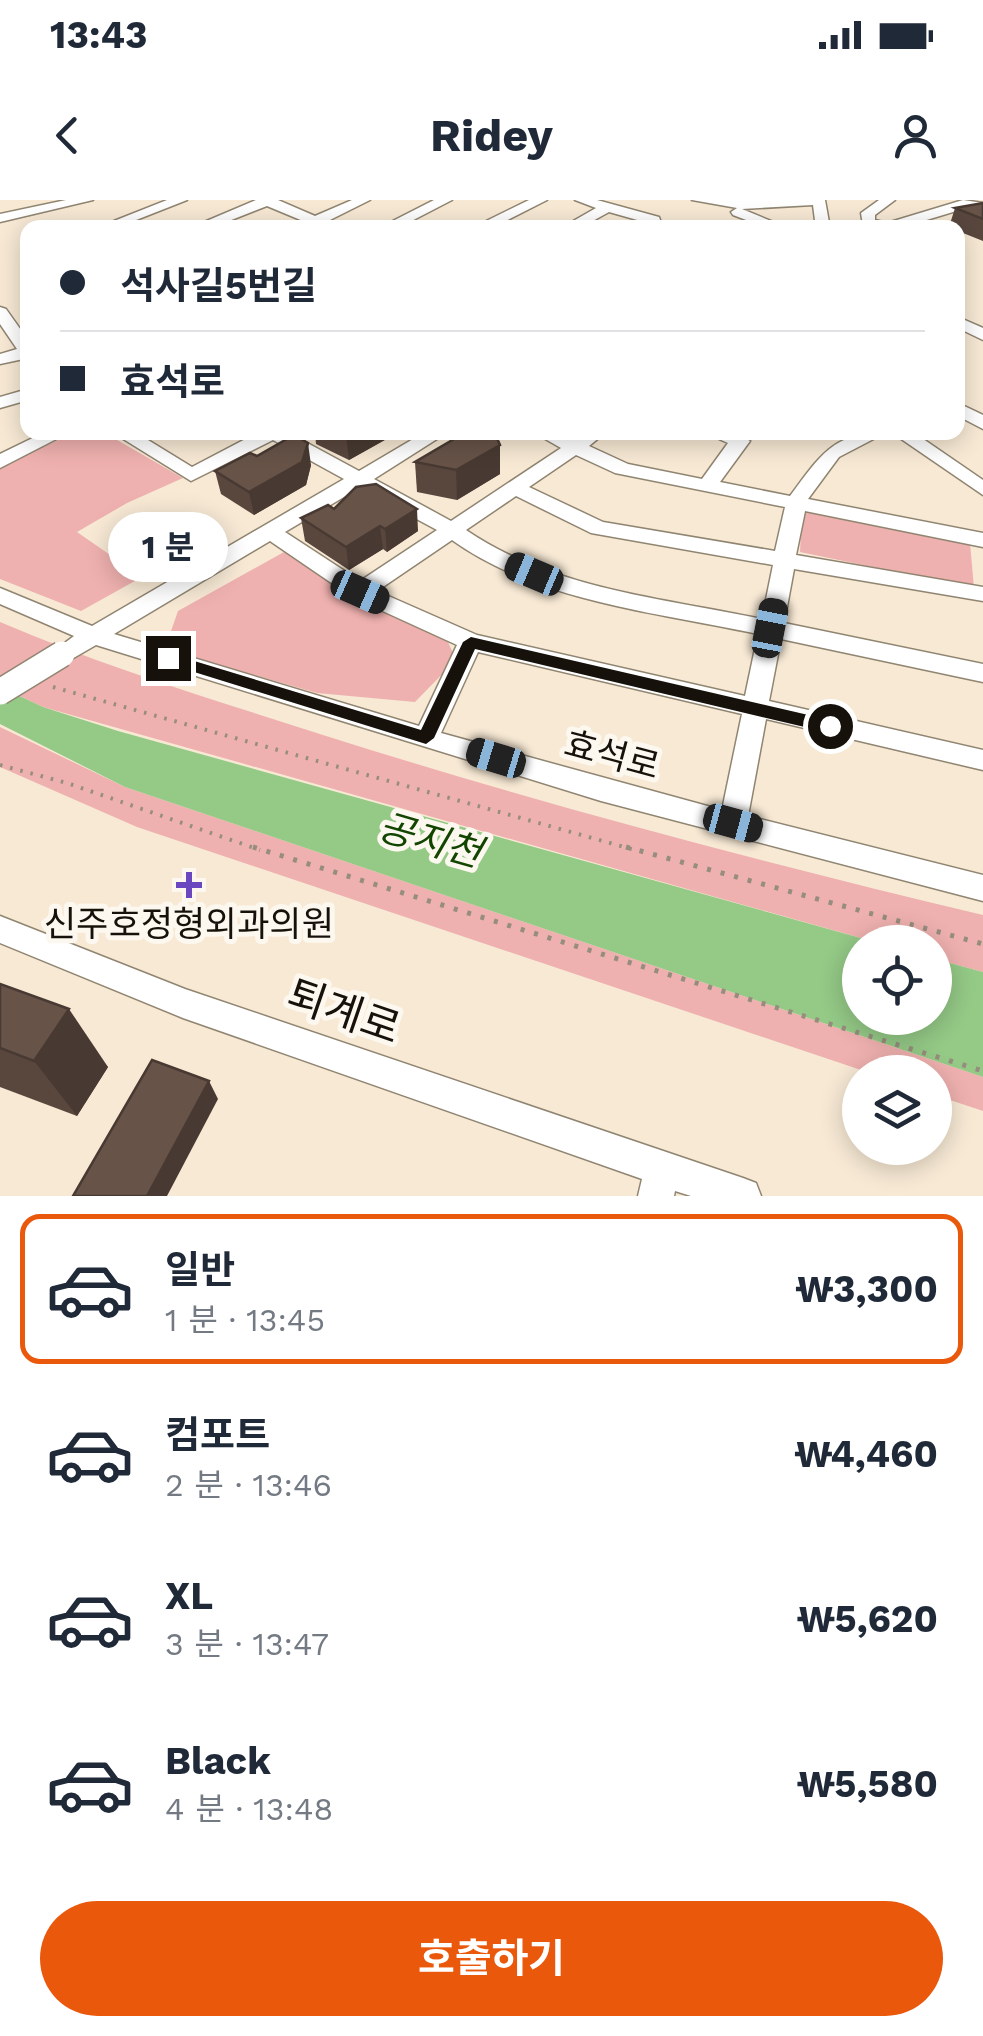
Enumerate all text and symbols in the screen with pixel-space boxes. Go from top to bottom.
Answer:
text: 13:43 [50,13,147,57]
icon: back [40,108,95,163]
icon: person [888,108,943,163]
text: Ridey [430,109,553,162]
text: 석사길5번길 [120,264,317,308]
text: 효석로 [120,360,225,404]
callout: 1 분 [108,513,228,583]
text: 1 분 [142,528,194,566]
car [501,548,567,600]
car [326,566,394,618]
car [750,596,790,660]
route end [146,636,191,681]
route start [808,704,853,749]
street label: 효석로 [560,722,664,788]
car [463,735,529,781]
car [700,801,766,845]
water label: 공지천 [374,804,490,877]
marker: 신주호정형외과의원 [176,872,202,898]
place label: 신주호정형외과의원 [44,903,334,945]
map controls [842,925,952,1165]
button: locate [842,925,952,1035]
street label: 퇴계로 [281,969,407,1054]
button: layers [842,1055,952,1165]
icon: car [45,1244,135,1334]
text: 일반 [165,1248,235,1292]
text: ₩3,300 [795,1267,938,1311]
text: 1 분 · 13:45 [165,1301,325,1339]
icon: car [45,1409,135,1499]
text: 컴포트 [165,1413,270,1457]
text: ₩4,460 [794,1432,938,1476]
text: 2 분 · 13:46 [165,1466,332,1504]
icon: car [45,1574,135,1664]
text: XL [165,1574,213,1618]
text: ₩5,620 [797,1597,938,1641]
text: 3 분 · 13:47 [165,1625,329,1663]
icon: car [45,1739,135,1829]
text: Black [165,1739,271,1783]
text: ₩5,580 [796,1762,938,1806]
text: 4 분 · 13:48 [165,1790,333,1828]
button: 호출하기 [40,1901,943,2016]

